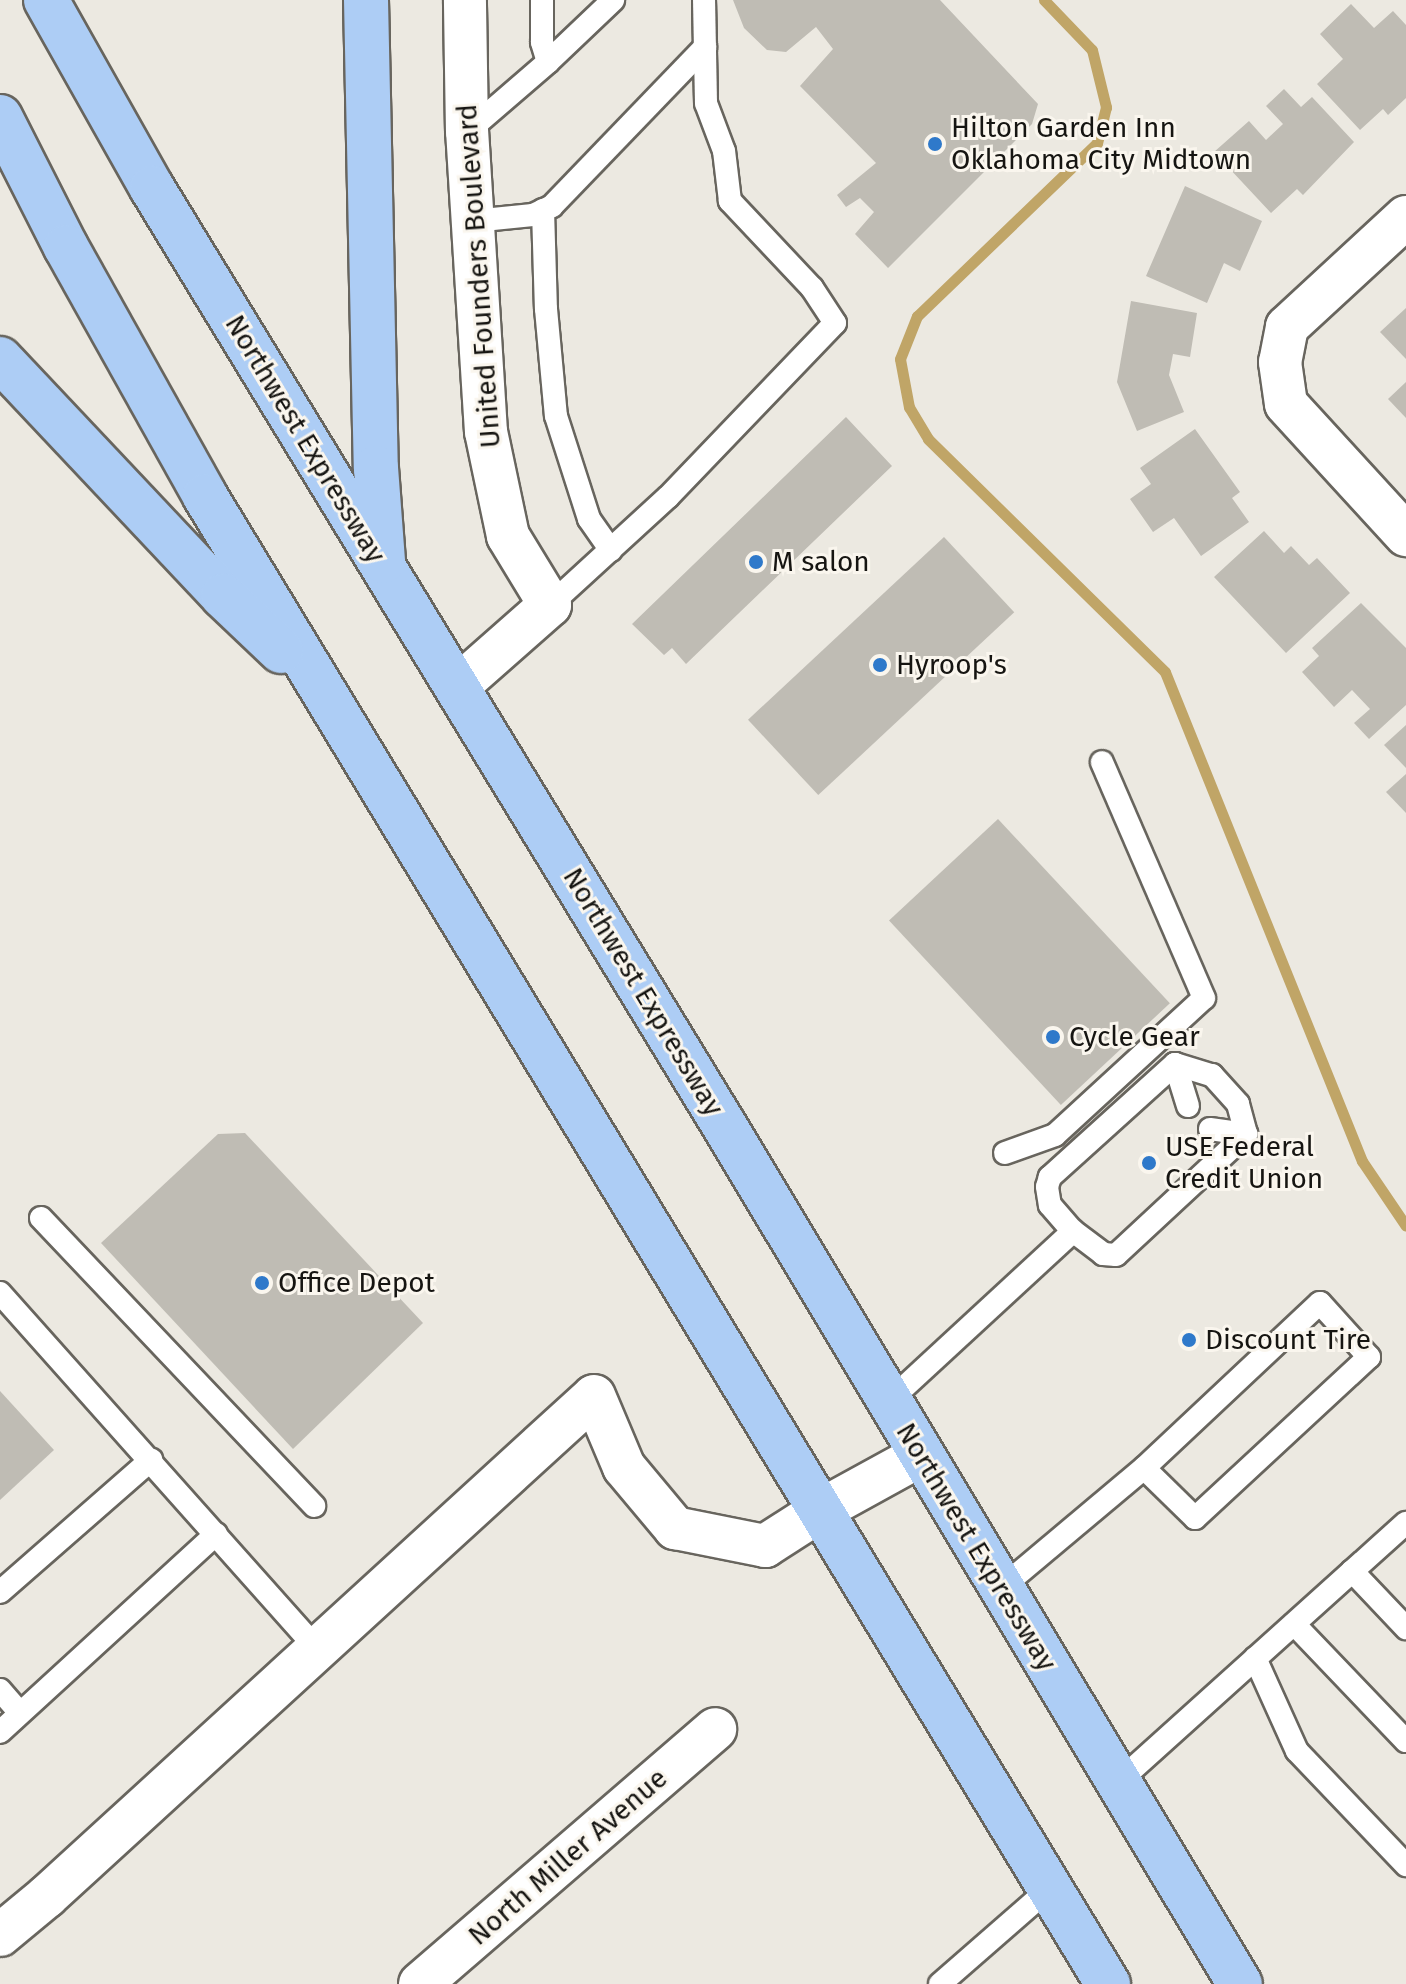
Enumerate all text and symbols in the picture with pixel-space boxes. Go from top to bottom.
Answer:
street label: United Founders Boulevard [450,103,508,449]
place label: Hilton Garden Inn Oklahoma City Midtown [951,111,1251,177]
marker: Hilton Garden Inn Oklahoma City Midtown [926,135,944,153]
street label: Northwest Expressway [218,309,392,569]
place label: M salon [772,545,870,579]
marker: M salon [747,553,765,571]
place label: Hyroop's [896,648,1007,682]
marker: Hyroop's [871,656,889,674]
street label: Northwest Expressway [556,862,730,1122]
place label: Cycle Gear [1069,1020,1200,1054]
marker: Cycle Gear [1044,1028,1062,1046]
place label: USE Federal Credit Union [1165,1130,1323,1196]
marker: USE Federal Credit Union [1140,1154,1158,1172]
place label: Office Depot [278,1266,435,1300]
marker: Office Depot [253,1274,271,1292]
place label: Discount Tire [1205,1323,1371,1357]
marker: Discount Tire [1180,1331,1198,1349]
street label: Northwest Expressway [889,1417,1063,1677]
street label: North Miller Avenue [462,1761,674,1953]

